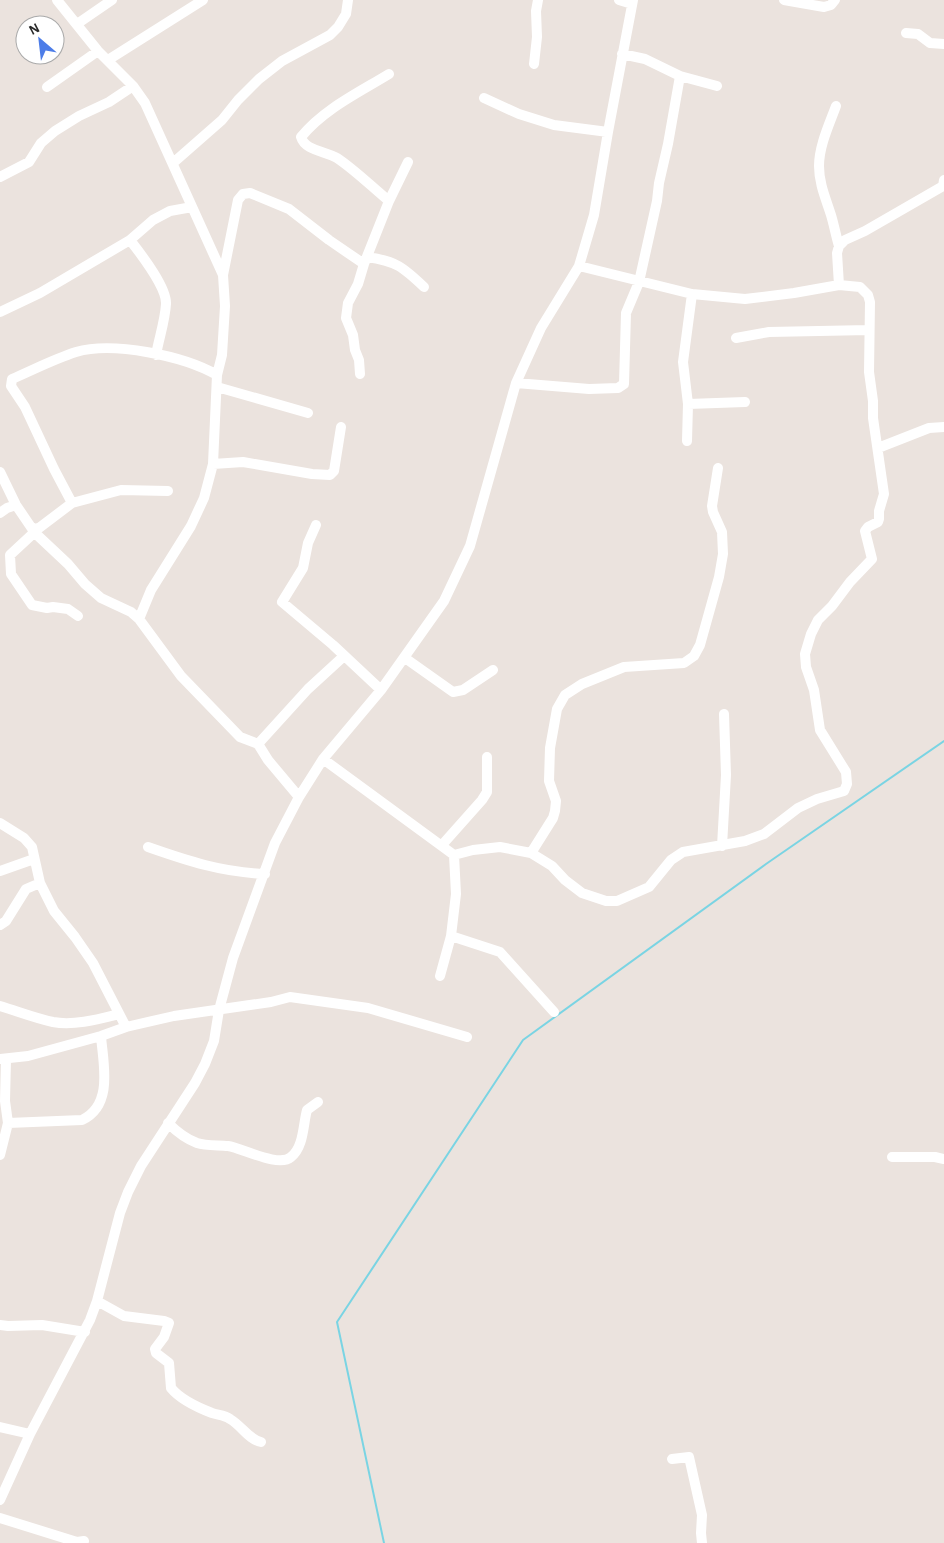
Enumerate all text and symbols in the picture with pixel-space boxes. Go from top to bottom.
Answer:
north arrow [15,15,65,65]
text: N [27,21,42,38]

